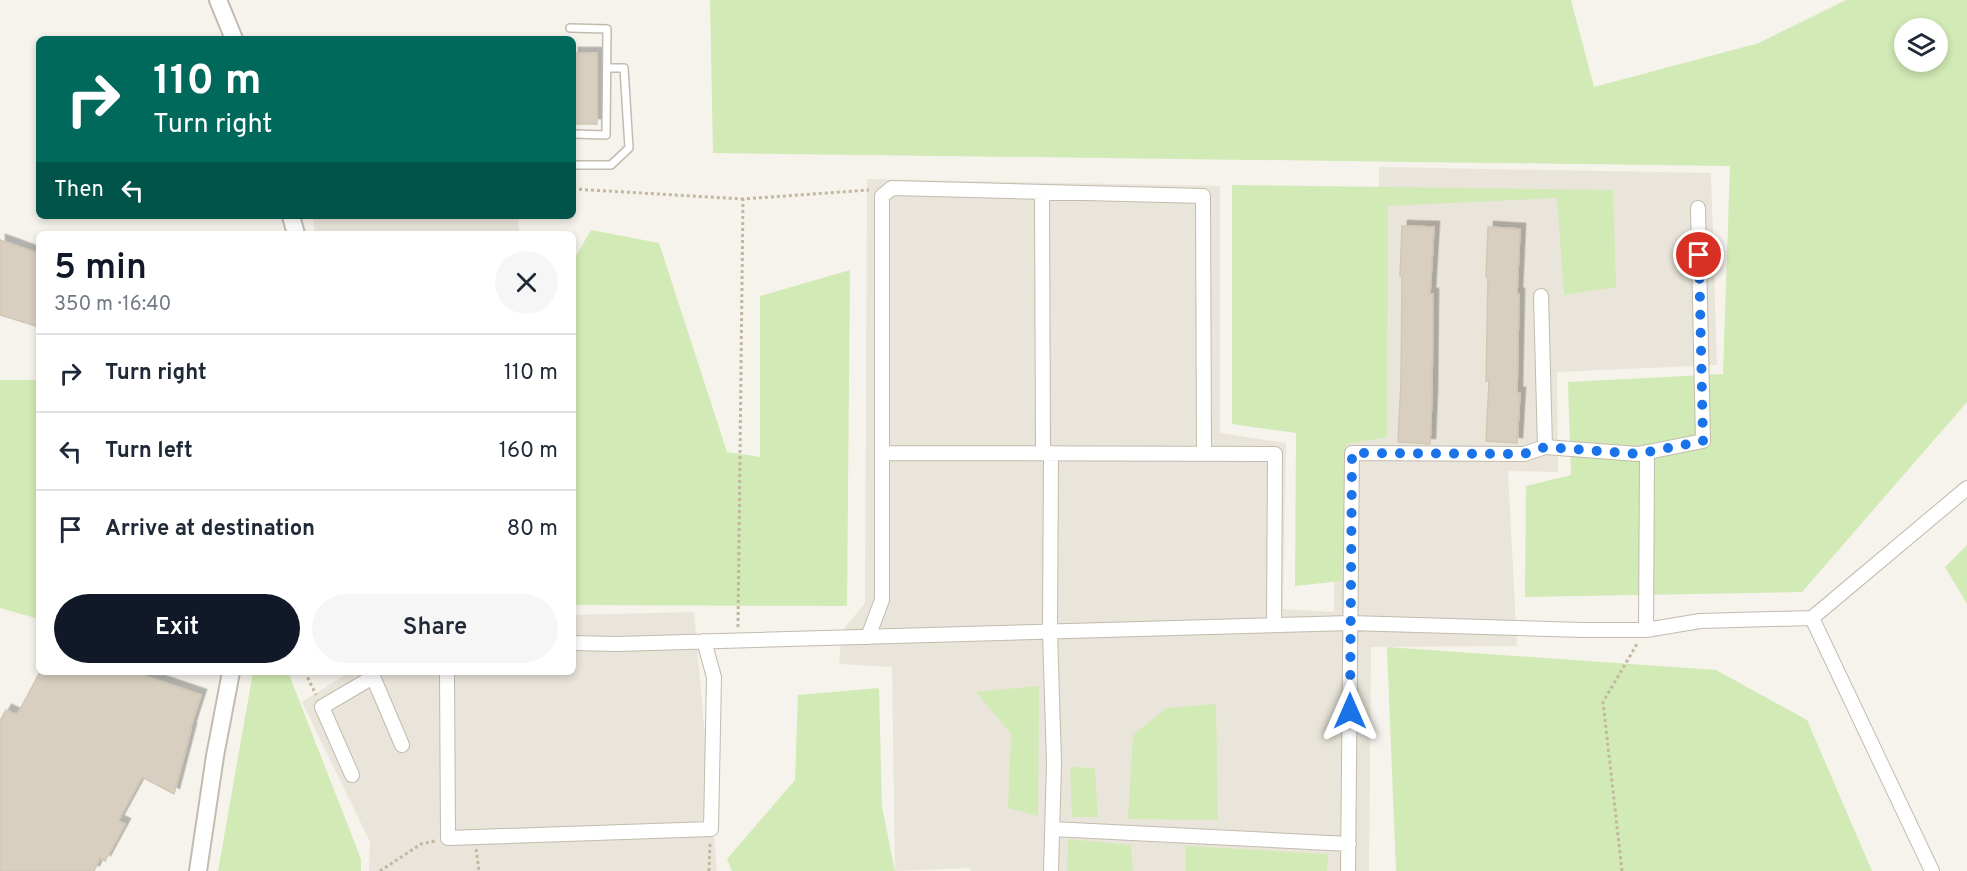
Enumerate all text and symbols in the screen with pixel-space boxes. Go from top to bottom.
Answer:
map controls [1894,18,1948,72]
button: layers [1894,18,1948,72]
text: 110 m [153,56,262,109]
icon: right [54,60,132,138]
text: Turn right [153,108,272,142]
icon: left [116,174,149,207]
text: Then [54,177,104,204]
pin [1673,229,1724,280]
icon: arrive [1682,238,1715,271]
text: 5 min [54,246,147,292]
button: close [495,251,558,314]
text: 350 m · 16:40 [54,292,171,318]
icon: right [54,357,87,390]
text: Turn right [105,360,207,387]
text: 110 m [504,360,558,387]
icon: left [54,435,87,468]
text: Turn left [105,438,193,465]
text: 160 m [499,438,558,465]
icon: arrive [54,513,87,546]
text: Arrive at destination [105,516,315,543]
text: 80 m [507,516,558,543]
button: Exit [54,594,300,663]
button: Share [312,594,558,663]
position arrow [1318,679,1382,743]

